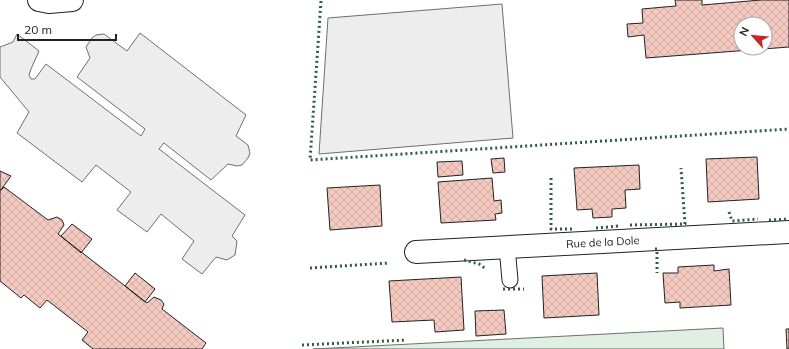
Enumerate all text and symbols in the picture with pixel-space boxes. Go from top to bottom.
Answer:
scale bar [18,16,116,42]
north arrow [733,16,773,56]
text: 20 m [24,22,52,37]
text: N [736,25,752,38]
street label: Rue de la Dole [566,233,640,251]

